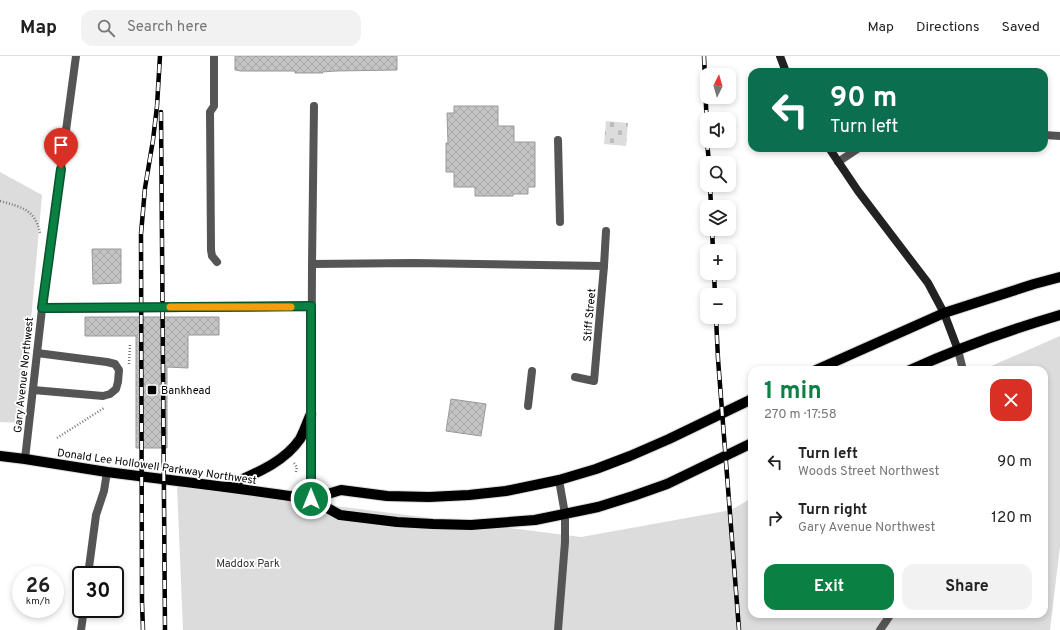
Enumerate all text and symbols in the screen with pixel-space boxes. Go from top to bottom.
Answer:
search box [81,10,361,46]
text: Map [20,16,57,40]
icon: search [95,17,117,39]
text: Search here [127,18,207,37]
text: Map [868,19,894,36]
text: Directions [916,19,980,36]
text: Saved [1002,19,1040,36]
north arrow [700,68,736,104]
map controls [700,68,736,324]
text: 90 m [830,81,897,117]
icon: left [764,84,816,136]
button: sound [700,112,736,148]
text: Turn left [830,116,898,139]
pin [44,128,78,169]
icon: arrive [50,134,72,156]
button: search [700,156,736,192]
button: layers [700,200,736,236]
button: + [700,244,736,280]
street label: Stiff Street [581,288,599,342]
button: − [700,288,736,324]
street label: Gary Avenue Northwest [11,317,37,434]
text: 1 min [764,377,822,407]
button: close [990,379,1032,421]
marker: Bankhead [146,384,158,396]
place label: Bankhead [161,384,211,398]
text: 270 m · 17:58 [764,407,837,423]
text: Turn left [798,445,858,464]
street label: Donald Lee Hollowell Parkway Northwest [56,446,257,488]
icon: left [764,451,786,473]
text: 90 m [997,453,1032,472]
text: Woods Street Northwest [798,464,939,480]
position arrow [290,478,332,520]
text: Turn right [798,501,867,520]
icon: right [764,507,786,529]
text: 120 m [991,509,1032,528]
text: Gary Avenue Northwest [798,520,935,536]
park label: Maddox Park [216,557,280,571]
button: Exit [764,564,894,610]
button: Share [902,564,1032,610]
speed limit sign: 30 [72,566,124,618]
text: 26 [26,574,50,600]
text: km/h [26,595,50,608]

